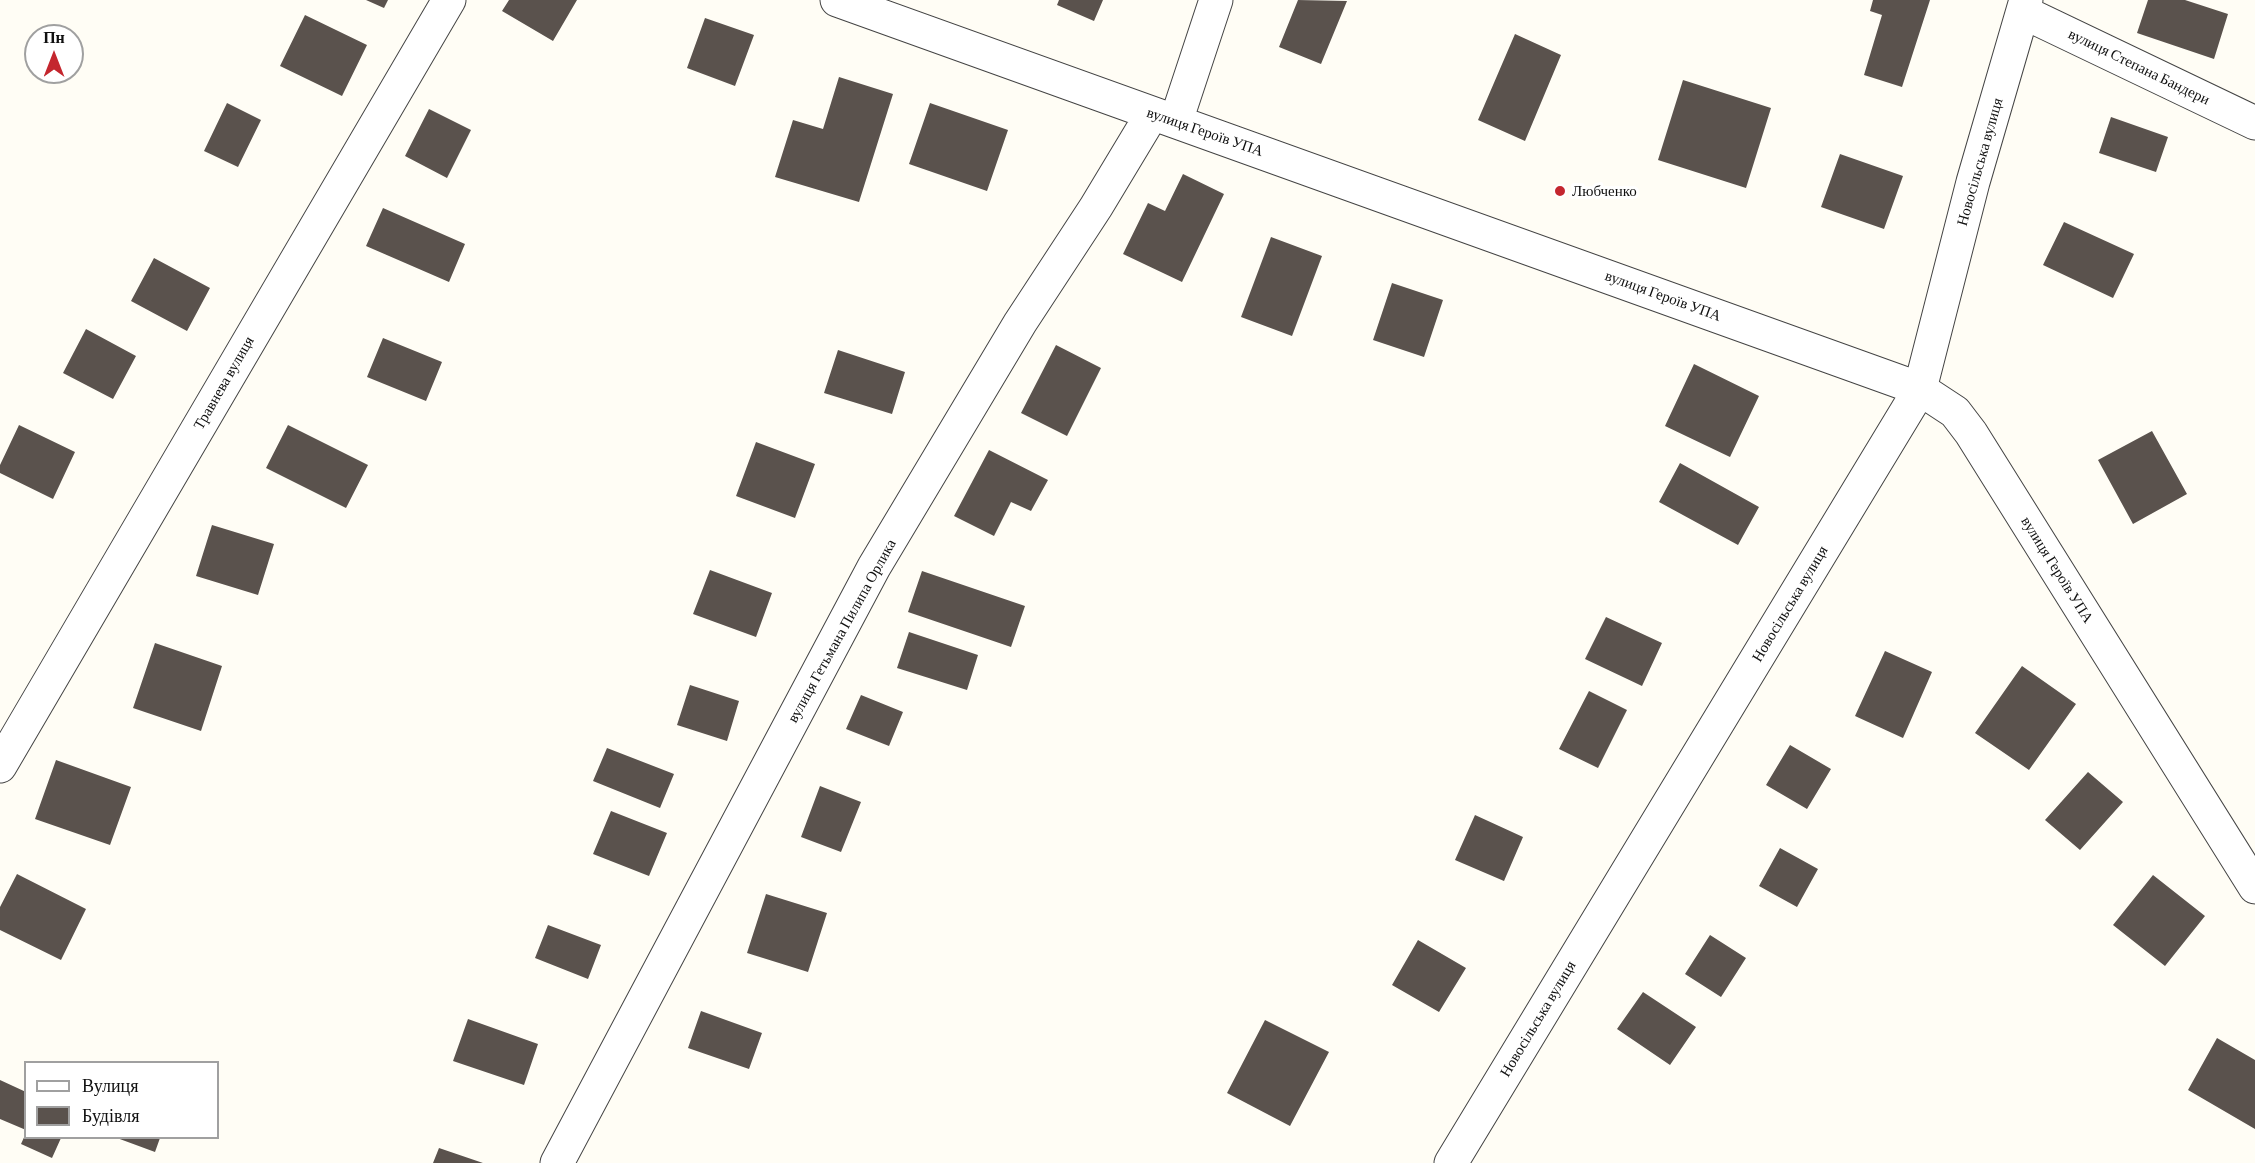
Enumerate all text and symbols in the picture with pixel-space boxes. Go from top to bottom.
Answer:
north arrow [24,24,84,84]
street label: вулиця Степана Бандери [2065,25,2213,109]
text: Пн [43,29,65,46]
street label: Новосільська вулиця [1953,96,2007,228]
street label: вулиця Героїв УПА [1144,104,1266,160]
place label: Любченко [1572,182,1637,200]
marker: Любченко [1553,184,1567,198]
street label: вулиця Героїв УПА [1603,267,1723,325]
street label: Травнева вулиця [190,333,258,433]
street label: вулиця Героїв УПА [2017,513,2097,627]
street label: вулиця Гетьмана Пилипа Орлика [784,536,900,726]
street label: Новосільська вулиця [1748,543,1832,665]
street label: Новосільська вулиця [1496,958,1580,1080]
legend [24,1061,219,1139]
text: Вулиця [82,1076,139,1096]
text: Будівля [82,1106,139,1126]

